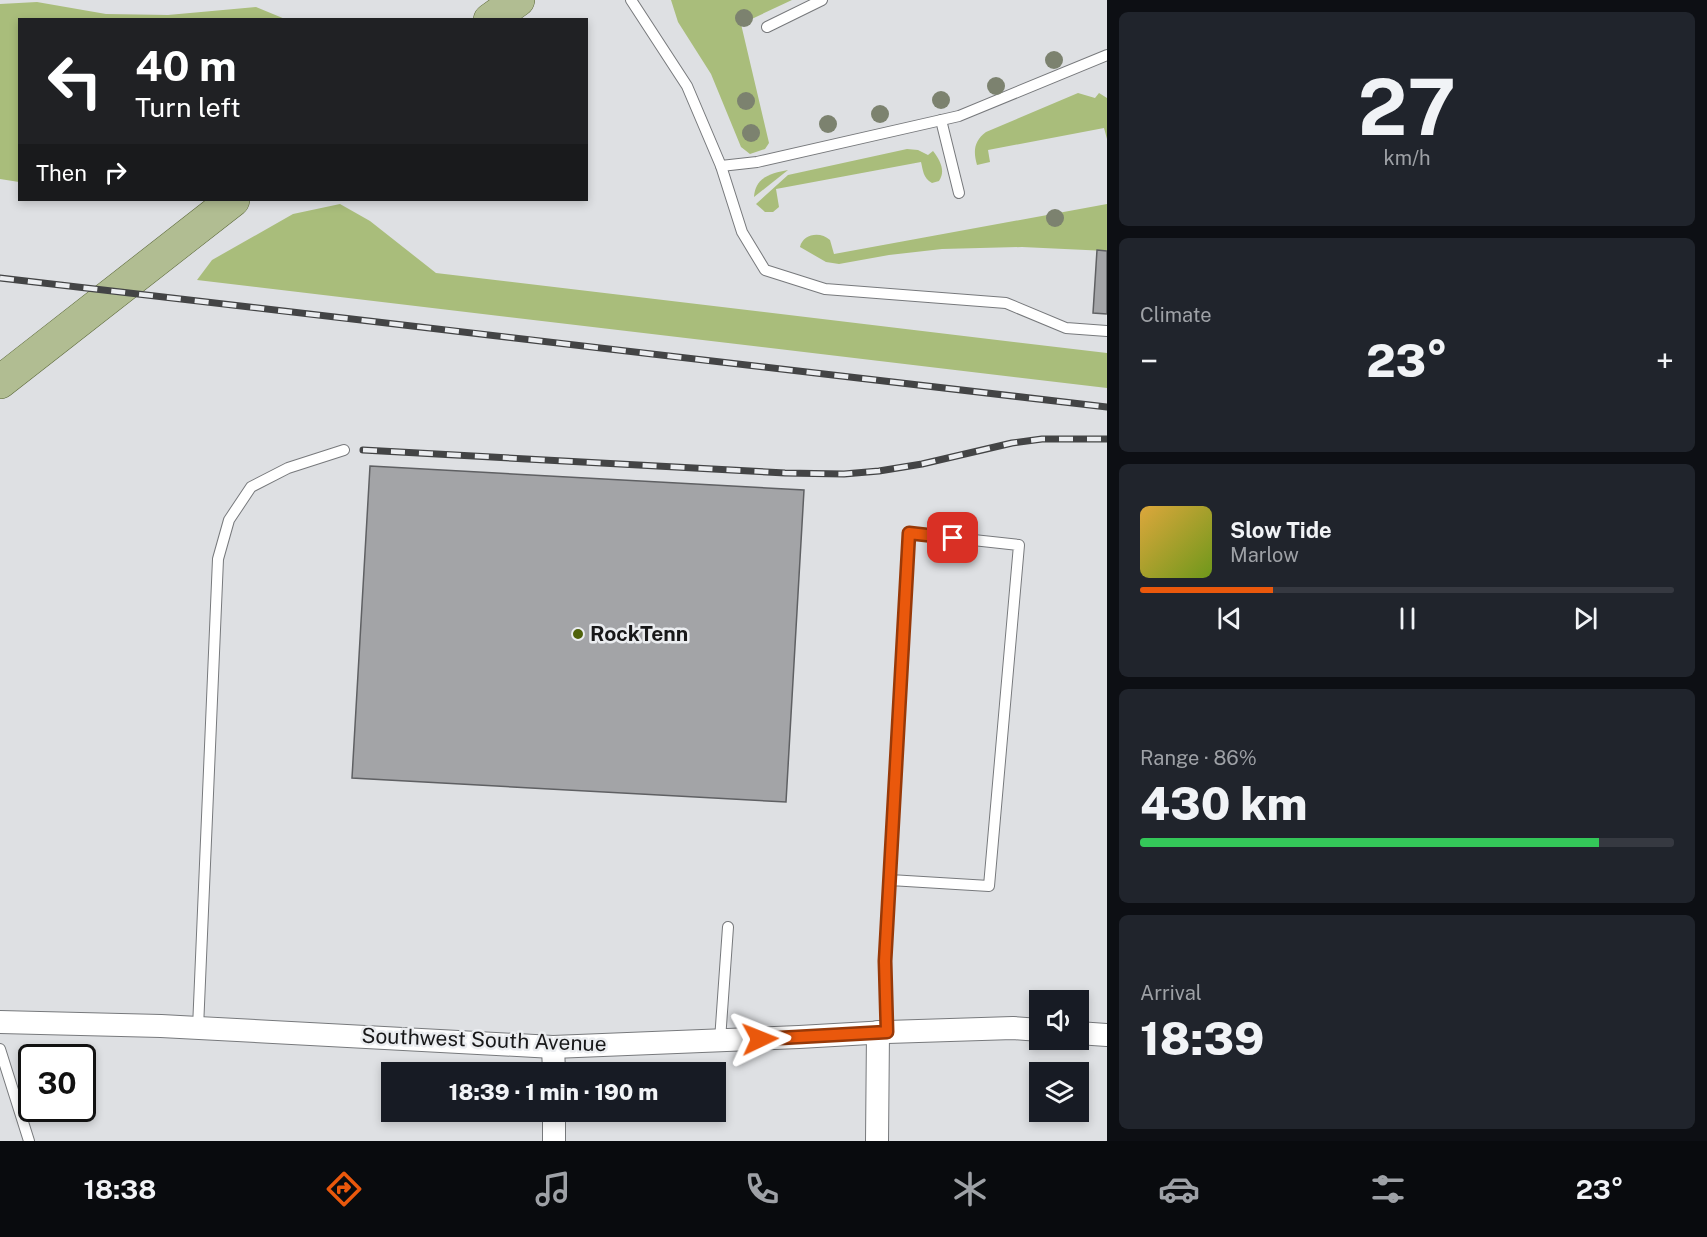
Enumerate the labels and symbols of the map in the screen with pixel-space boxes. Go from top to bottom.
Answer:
pin [927,512,978,563]
place label: RockTenn [590,621,688,646]
marker: RockTenn [571,627,585,641]
position arrow [728,1007,792,1071]
street label: Southwest South Avenue [361,1023,607,1056]
speed limit sign: 30 [18,1044,96,1122]

